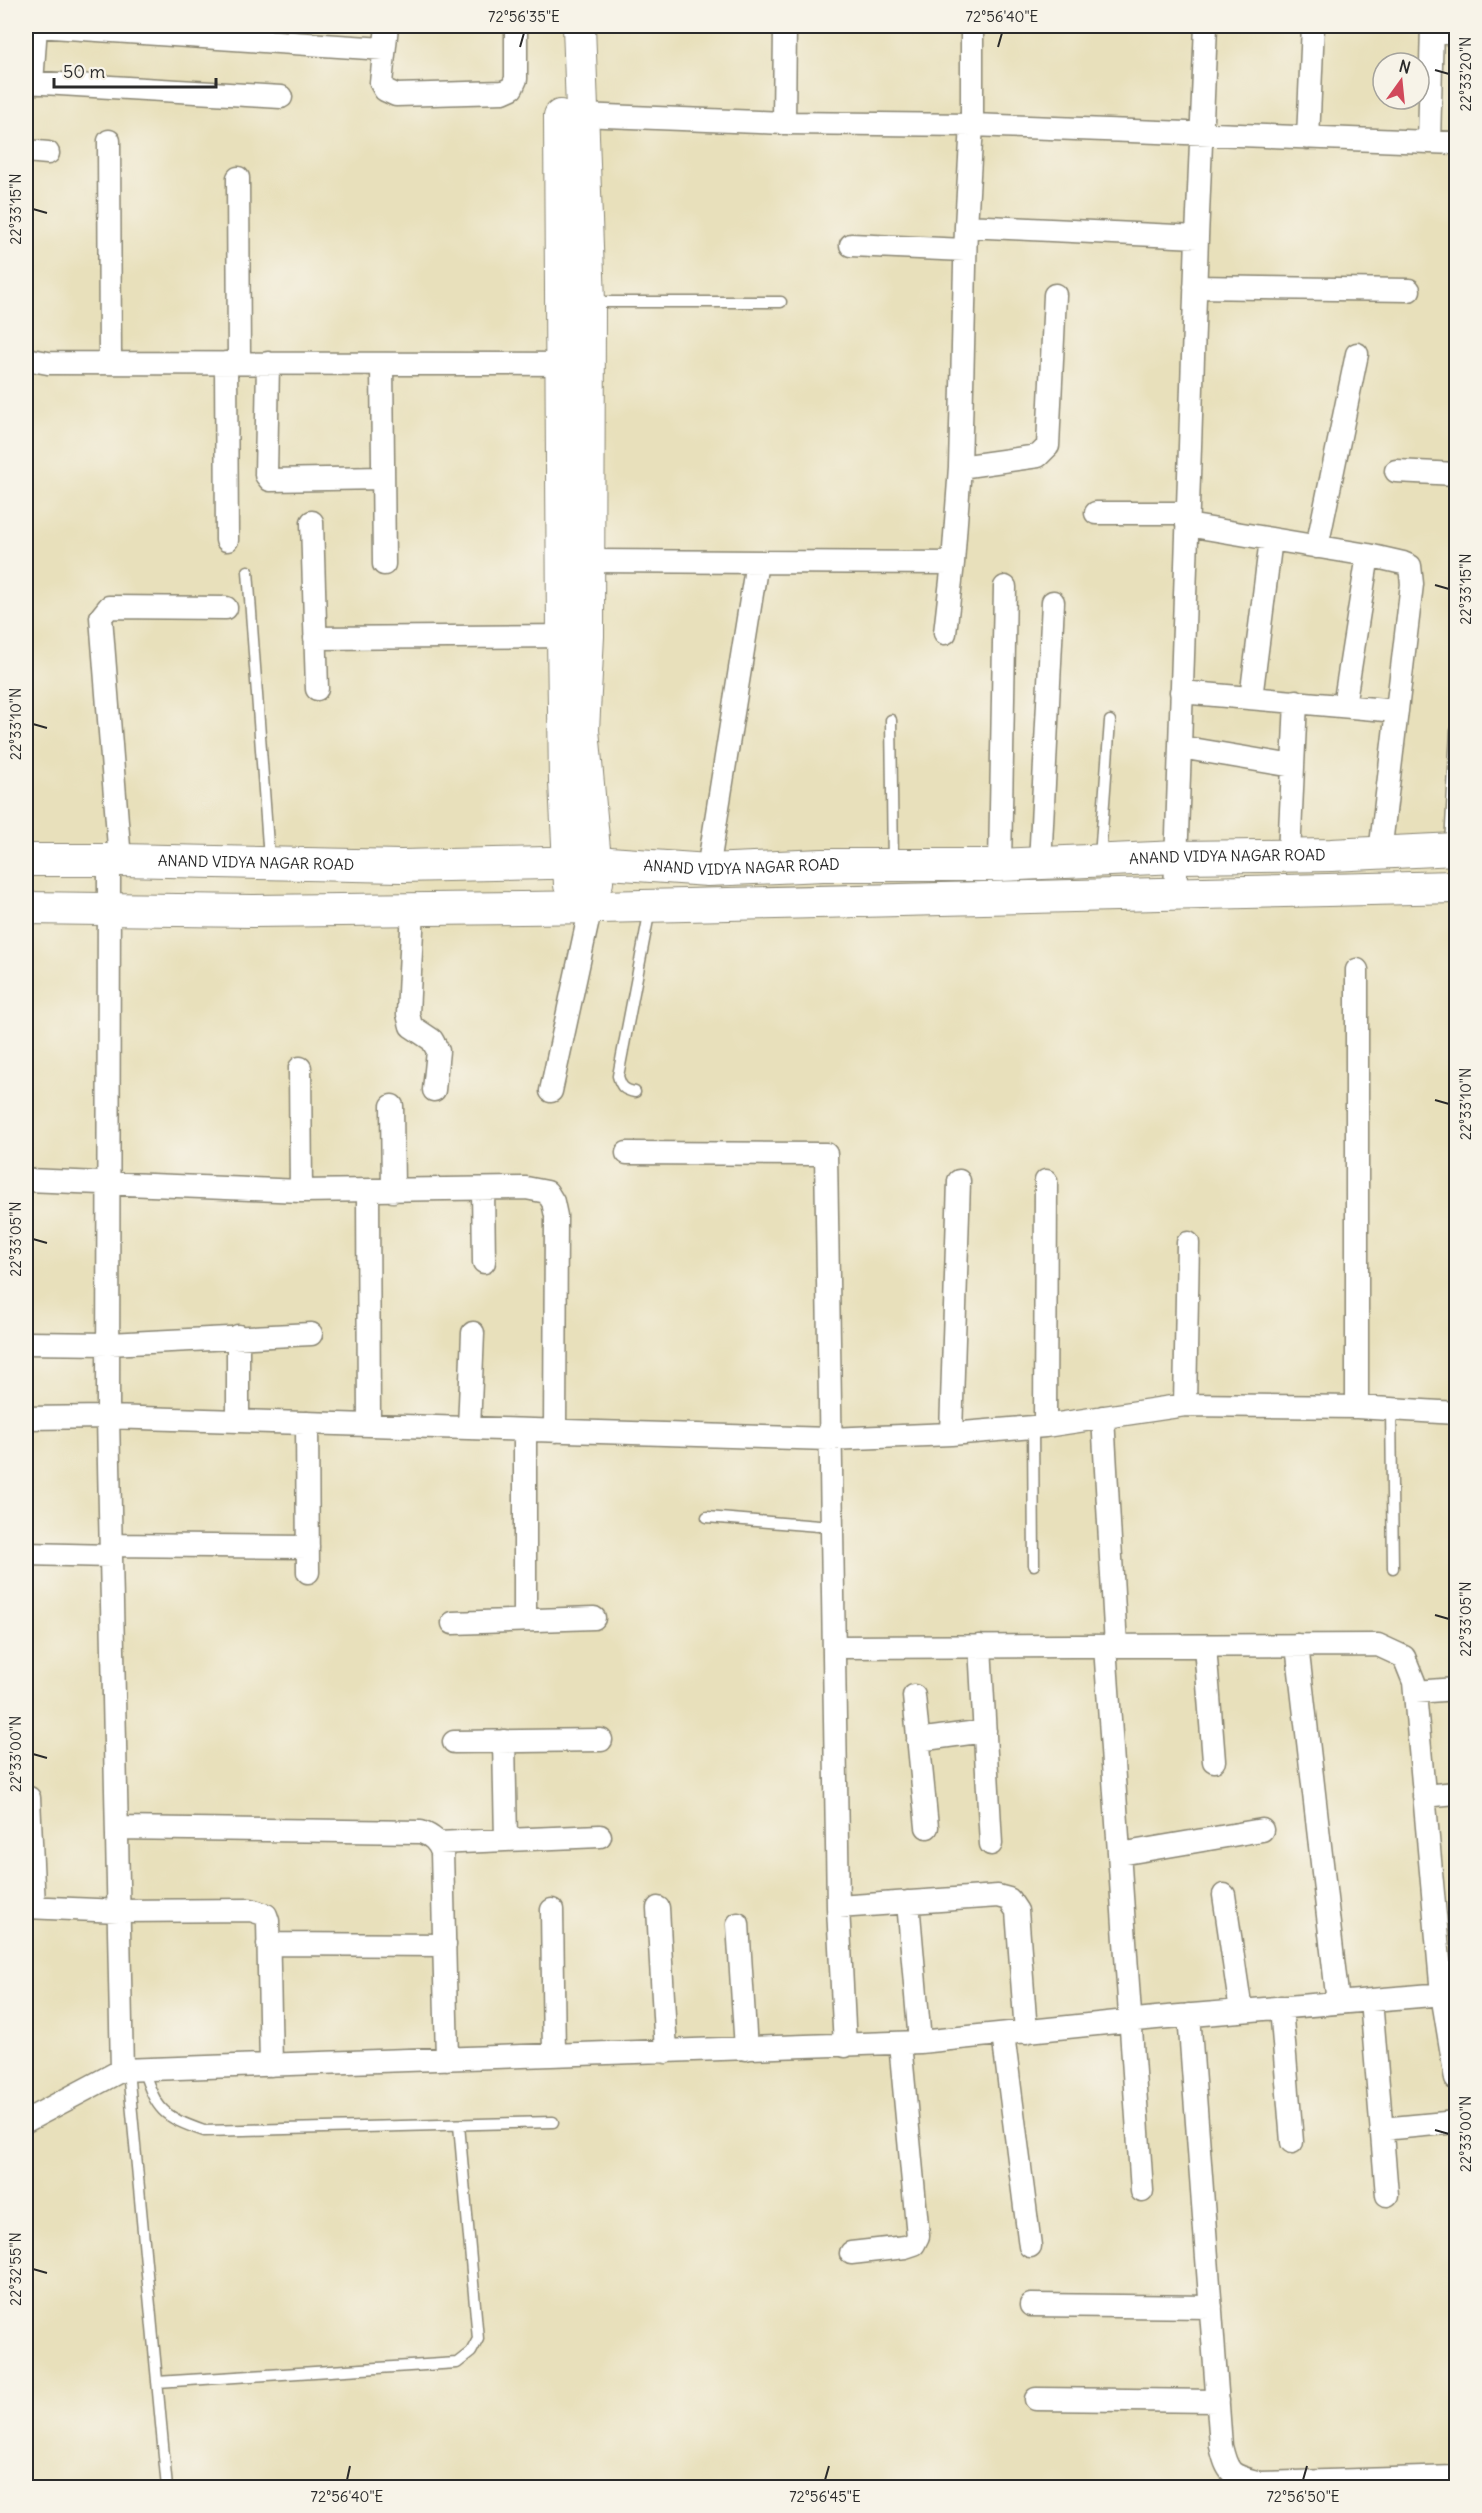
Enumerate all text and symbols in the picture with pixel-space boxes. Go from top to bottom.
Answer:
text: 72°56'35"E [488,7,560,26]
text: 72°56'40"E [966,7,1039,26]
text: 22°33'20"N [1456,37,1475,111]
scale bar [54,51,216,89]
north arrow [1371,51,1431,111]
text: N [1397,55,1413,78]
text: 50 m [63,60,105,83]
text: 22°33'15"N [6,173,25,245]
text: 22°33'15"N [1456,553,1475,625]
text: 22°33'10"N [6,688,25,760]
street label: ANAND VIDYA NAGAR ROAD [1129,845,1326,868]
street label: ANAND VIDYA NAGAR ROAD [158,851,354,874]
street label: ANAND VIDYA NAGAR ROAD [643,855,840,879]
text: 22°33'10"N [1456,1068,1475,1140]
text: 22°33'05"N [6,1201,25,1277]
text: 22°33'05"N [1456,1581,1475,1657]
text: 22°33'00"N [6,1716,25,1792]
text: 22°33'00"N [1456,2096,1475,2172]
text: 22°32'55"N [6,2232,25,2306]
text: 72°56'40"E [311,2487,384,2506]
text: 72°56'45"E [789,2487,861,2506]
text: 72°56'50"E [1266,2487,1340,2506]

